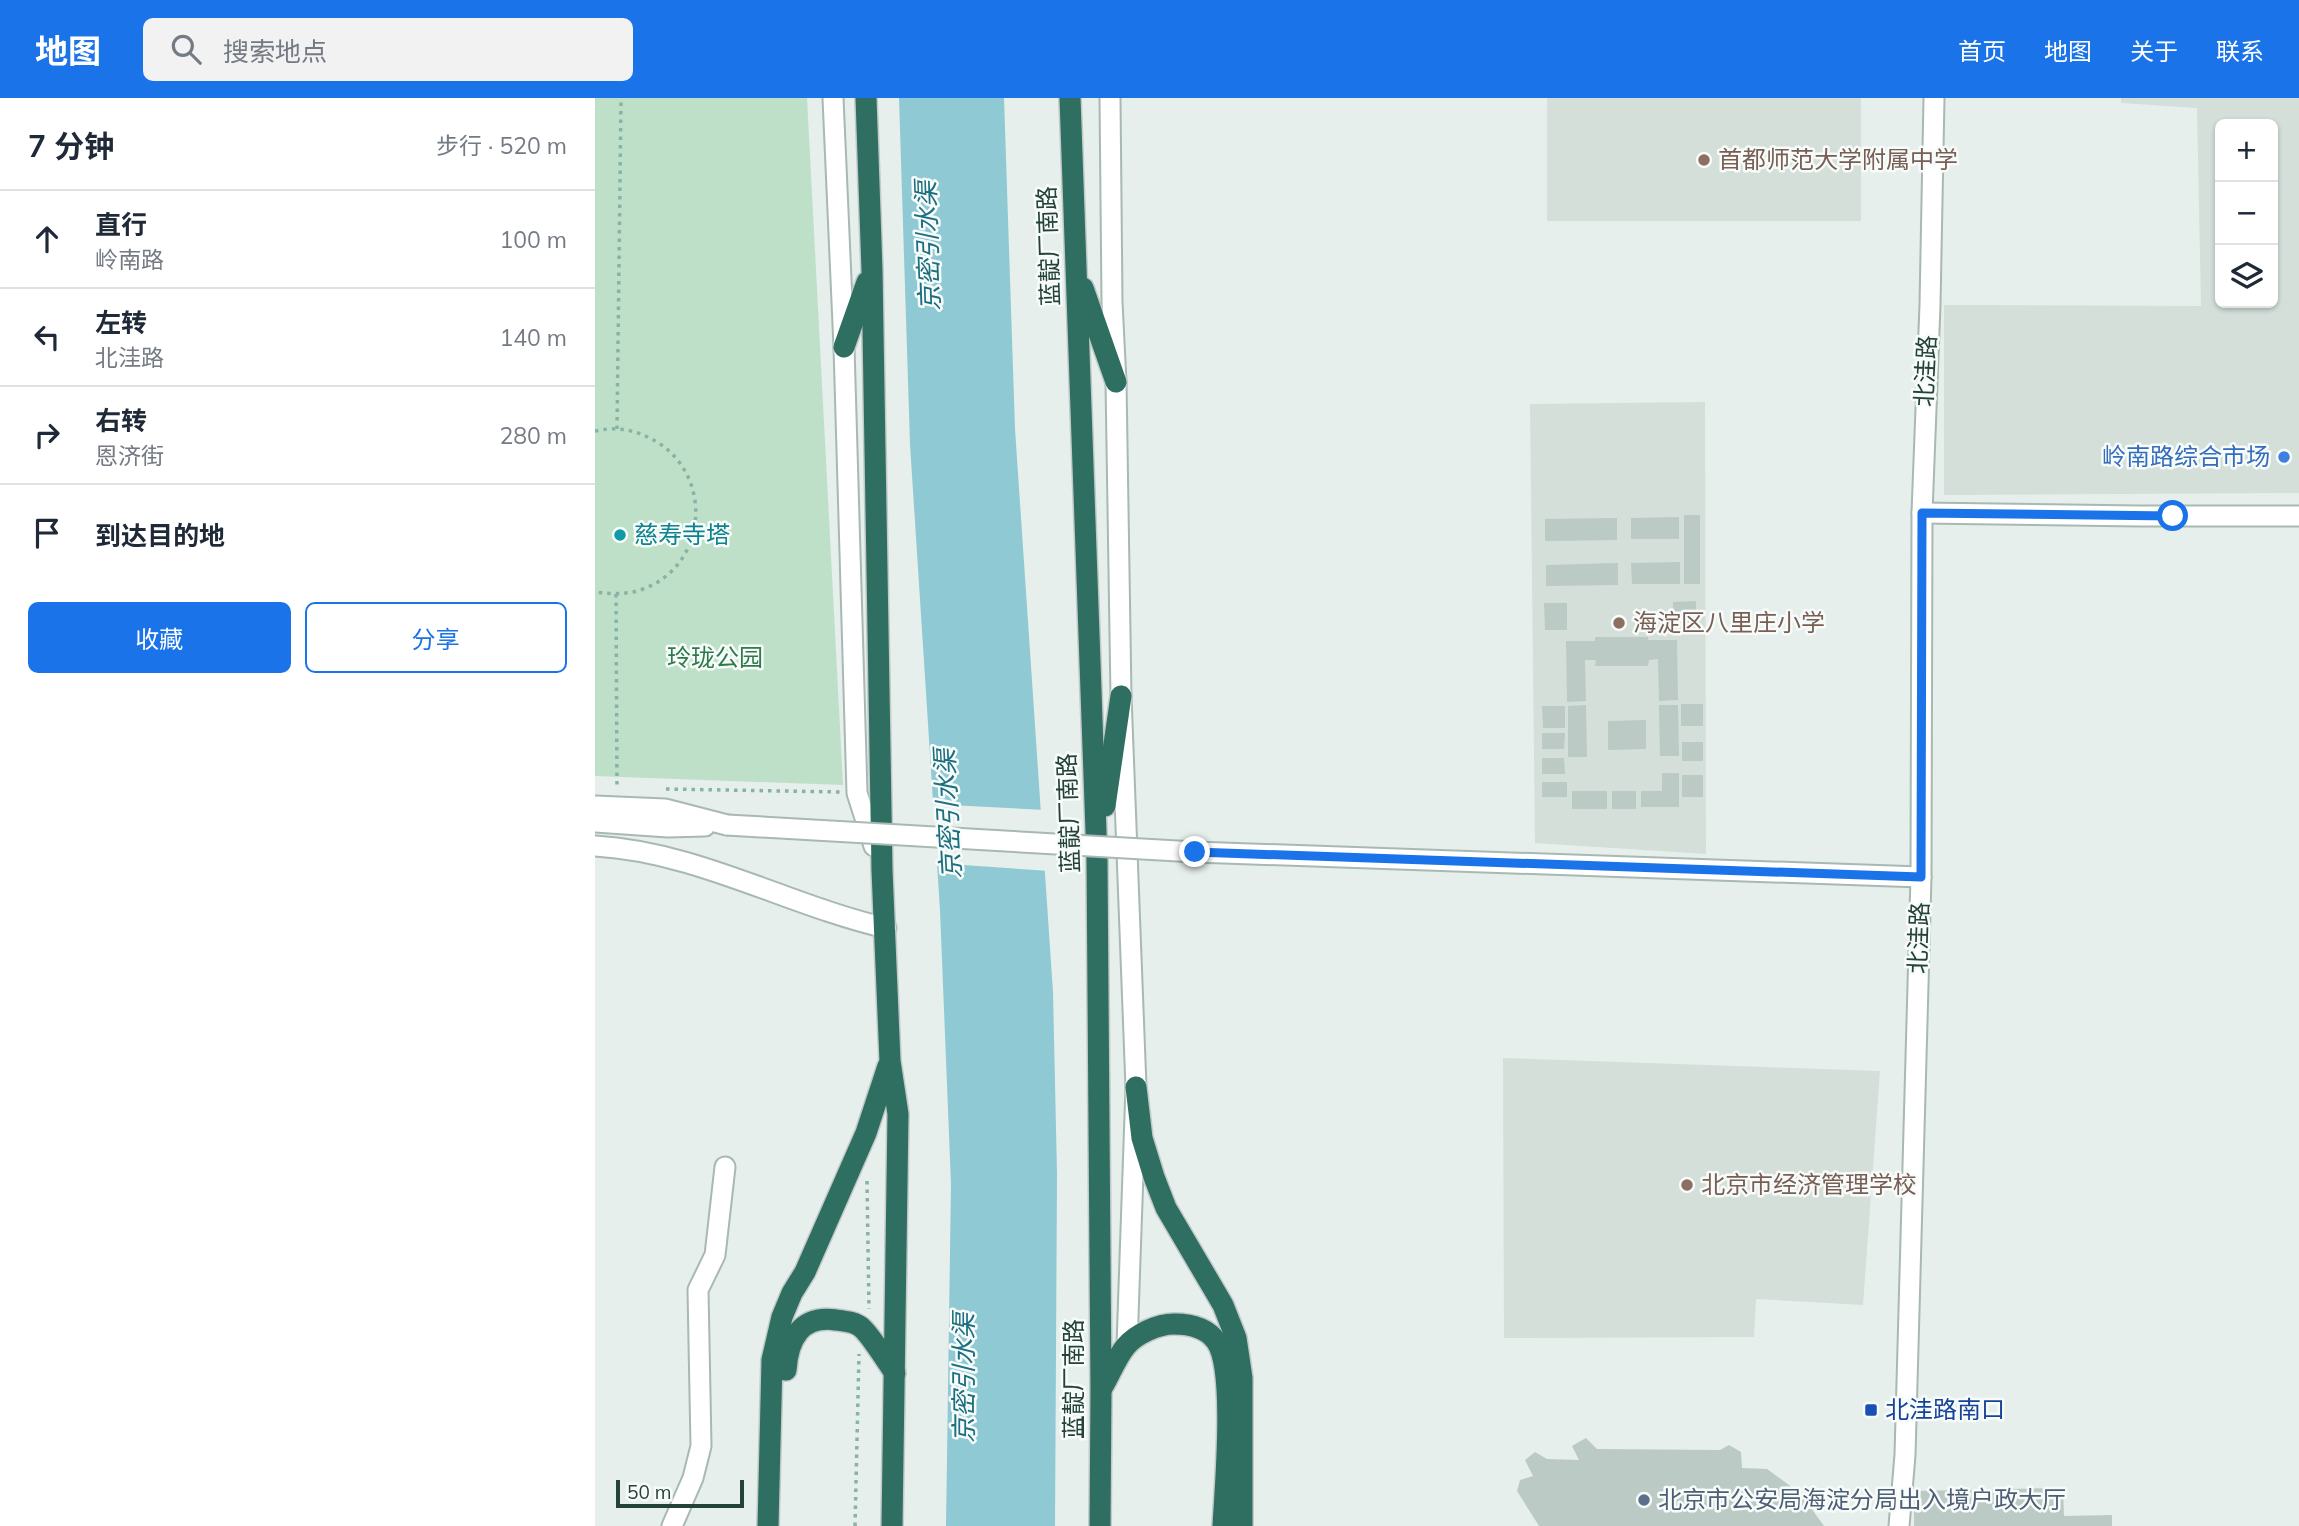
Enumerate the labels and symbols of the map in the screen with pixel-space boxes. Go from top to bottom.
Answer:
place label: 首都师范大学附属中学 [1718,144,1958,174]
marker: 首都师范大学附属中学 [1696,152,1712,168]
water label: 京密引水渠 [909,176,946,312]
street label: 蓝靛厂南路 [1031,186,1065,307]
street label: 北洼路 [1908,334,1942,408]
place label: 岭南路综合市场 [2102,441,2270,471]
marker: 岭南路综合市场 [2276,449,2292,465]
route start [2157,500,2188,531]
place label: 慈寿寺塔 [634,519,730,549]
marker: 慈寿寺塔 [612,527,628,543]
place label: 海淀区八里庄小学 [1633,607,1825,637]
marker: 海淀区八里庄小学 [1611,615,1627,631]
park label: 玲珑公园 [667,642,763,672]
water label: 京密引水渠 [927,744,967,880]
street label: 蓝靛厂南路 [1051,753,1085,874]
route end [1179,836,1210,867]
street label: 北洼路 [1902,901,1934,974]
place label: 北京市经济管理学校 [1701,1169,1917,1199]
marker: 北京市经济管理学校 [1679,1177,1695,1193]
water label: 京密引水渠 [947,1309,980,1443]
street label: 蓝靛厂南路 [1058,1319,1088,1439]
place label: 北洼路南口 [1885,1394,2005,1424]
marker: 北洼路南口 [1863,1402,1879,1418]
scale bar [616,1477,744,1509]
place label: 北京市公安局海淀分局出入境户政大厅 [1658,1484,2066,1514]
marker: 北京市公安局海淀分局出入境户政大厅 [1636,1492,1652,1508]

